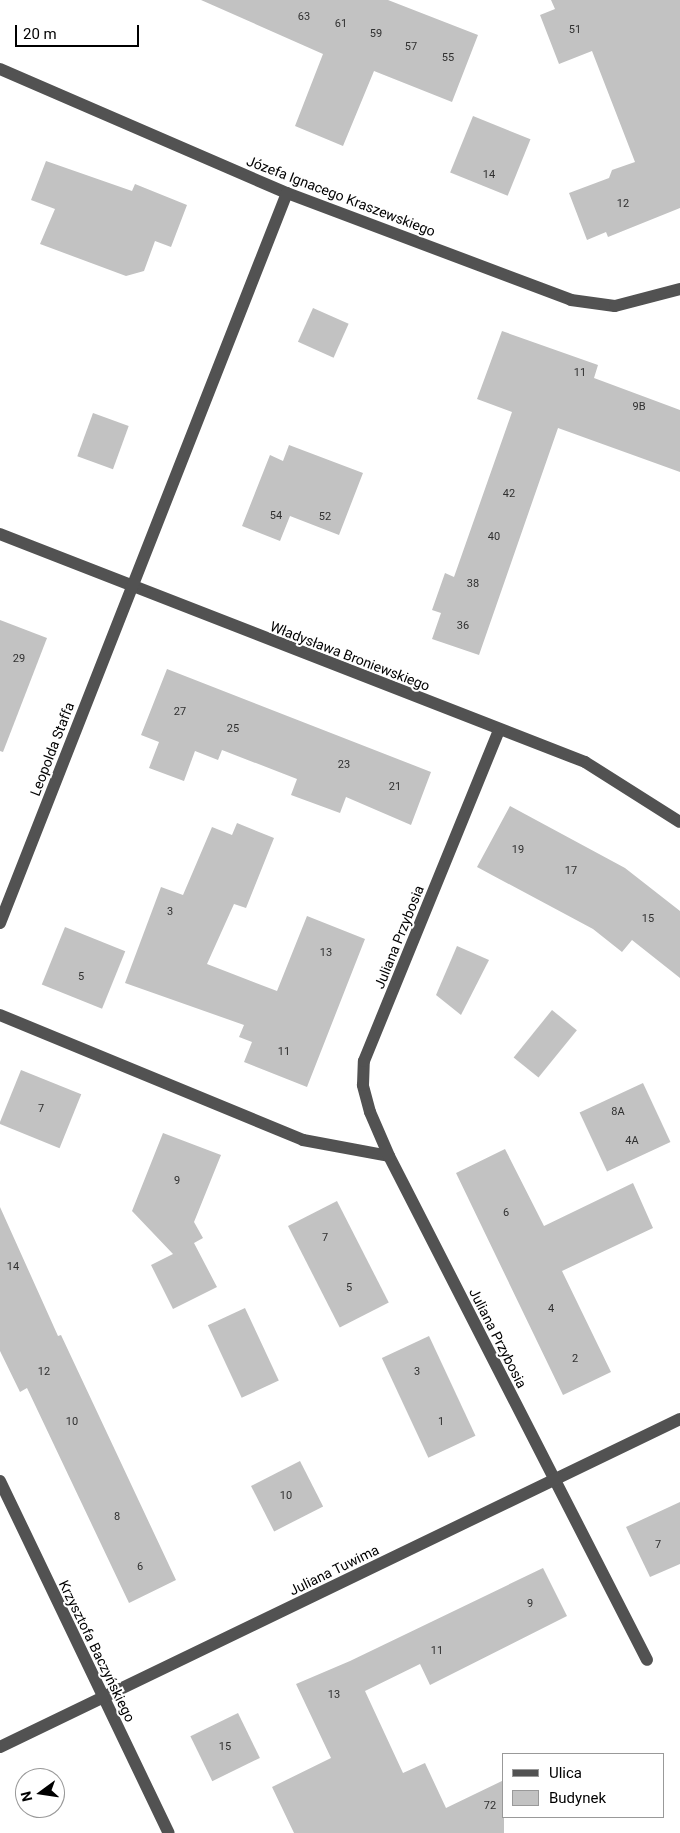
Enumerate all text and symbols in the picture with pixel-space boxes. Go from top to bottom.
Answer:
house number: 63 [298,10,310,24]
scale bar [18,15,141,47]
house number: 61 [335,17,347,31]
house number: 51 [569,23,581,37]
text: 20 m [23,25,57,43]
house number: 59 [370,27,382,41]
house number: 57 [405,40,417,54]
house number: 55 [442,51,454,65]
street label: Józefa Ignacego Kraszewskiego [244,152,438,240]
house number: 14 [483,168,495,182]
house number: 12 [617,197,629,211]
house number: 11 [574,366,586,380]
house number: 9B [632,400,646,414]
house number: 42 [503,487,515,501]
house number: 54 [270,509,282,523]
house number: 52 [319,510,331,524]
house number: 40 [488,530,500,544]
house number: 38 [467,577,479,591]
street label: Władysława Broniewskiego [268,618,432,694]
house number: 36 [457,619,469,633]
house number: 29 [13,652,25,666]
street label: Leopolda Staffa [26,700,78,798]
house number: 27 [174,705,186,719]
house number: 25 [227,722,239,736]
house number: 23 [338,758,350,772]
house number: 21 [389,780,401,794]
house number: 19 [512,843,524,857]
house number: 17 [565,864,577,878]
street label: Juliana Przybosia [371,883,427,991]
house number: 3 [167,905,173,919]
house number: 15 [642,912,654,926]
house number: 13 [320,946,332,960]
house number: 5 [78,970,84,984]
house number: 11 [278,1045,290,1059]
house number: 7 [38,1102,44,1116]
house number: 8A [611,1105,625,1119]
house number: 4A [625,1134,639,1148]
house number: 9 [174,1174,180,1188]
house number: 6 [503,1206,509,1220]
house number: 7 [322,1231,328,1245]
house number: 14 [7,1260,19,1274]
house number: 5 [346,1281,352,1295]
street label: Juliana Przybosia [466,1285,530,1391]
house number: 4 [548,1302,554,1316]
house number: 2 [572,1352,578,1366]
house number: 12 [38,1365,50,1379]
house number: 3 [414,1365,420,1379]
house number: 10 [66,1415,78,1429]
house number: 1 [438,1415,444,1429]
house number: 10 [280,1489,292,1503]
house number: 8 [114,1510,120,1524]
house number: 7 [655,1538,661,1552]
street label: Juliana Tuwima [286,1541,382,1599]
house number: 6 [137,1560,143,1574]
street label: Krzysztofa Baczyńskiego [55,1577,139,1725]
house number: 9 [527,1597,533,1611]
house number: 11 [431,1644,443,1658]
house number: 13 [328,1688,340,1702]
house number: 15 [219,1740,231,1754]
legend [502,1753,665,1818]
text: Ulica [549,1764,582,1782]
north arrow [15,1768,65,1818]
text: Budynek [549,1789,606,1807]
text: N [17,1790,35,1803]
house number: 72 [484,1799,496,1813]

